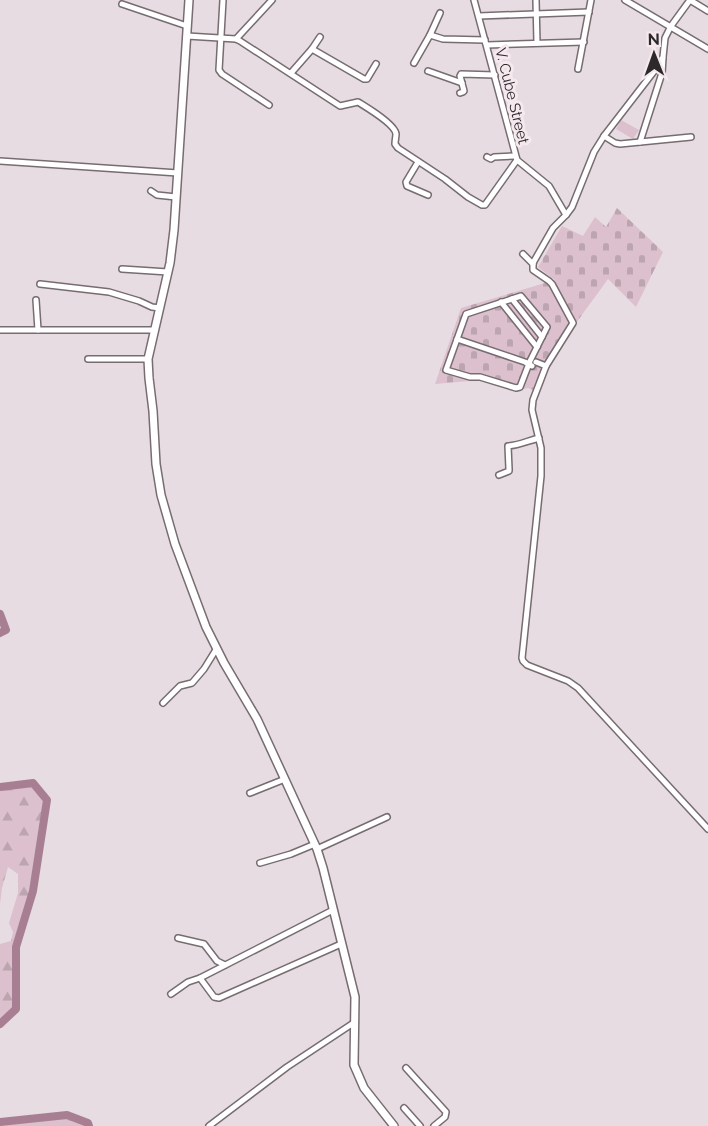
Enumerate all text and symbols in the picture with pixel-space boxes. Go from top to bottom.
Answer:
north arrow [624,24,684,84]
text: N [647,30,660,49]
street label: V. Cube Street [491,46,533,146]

